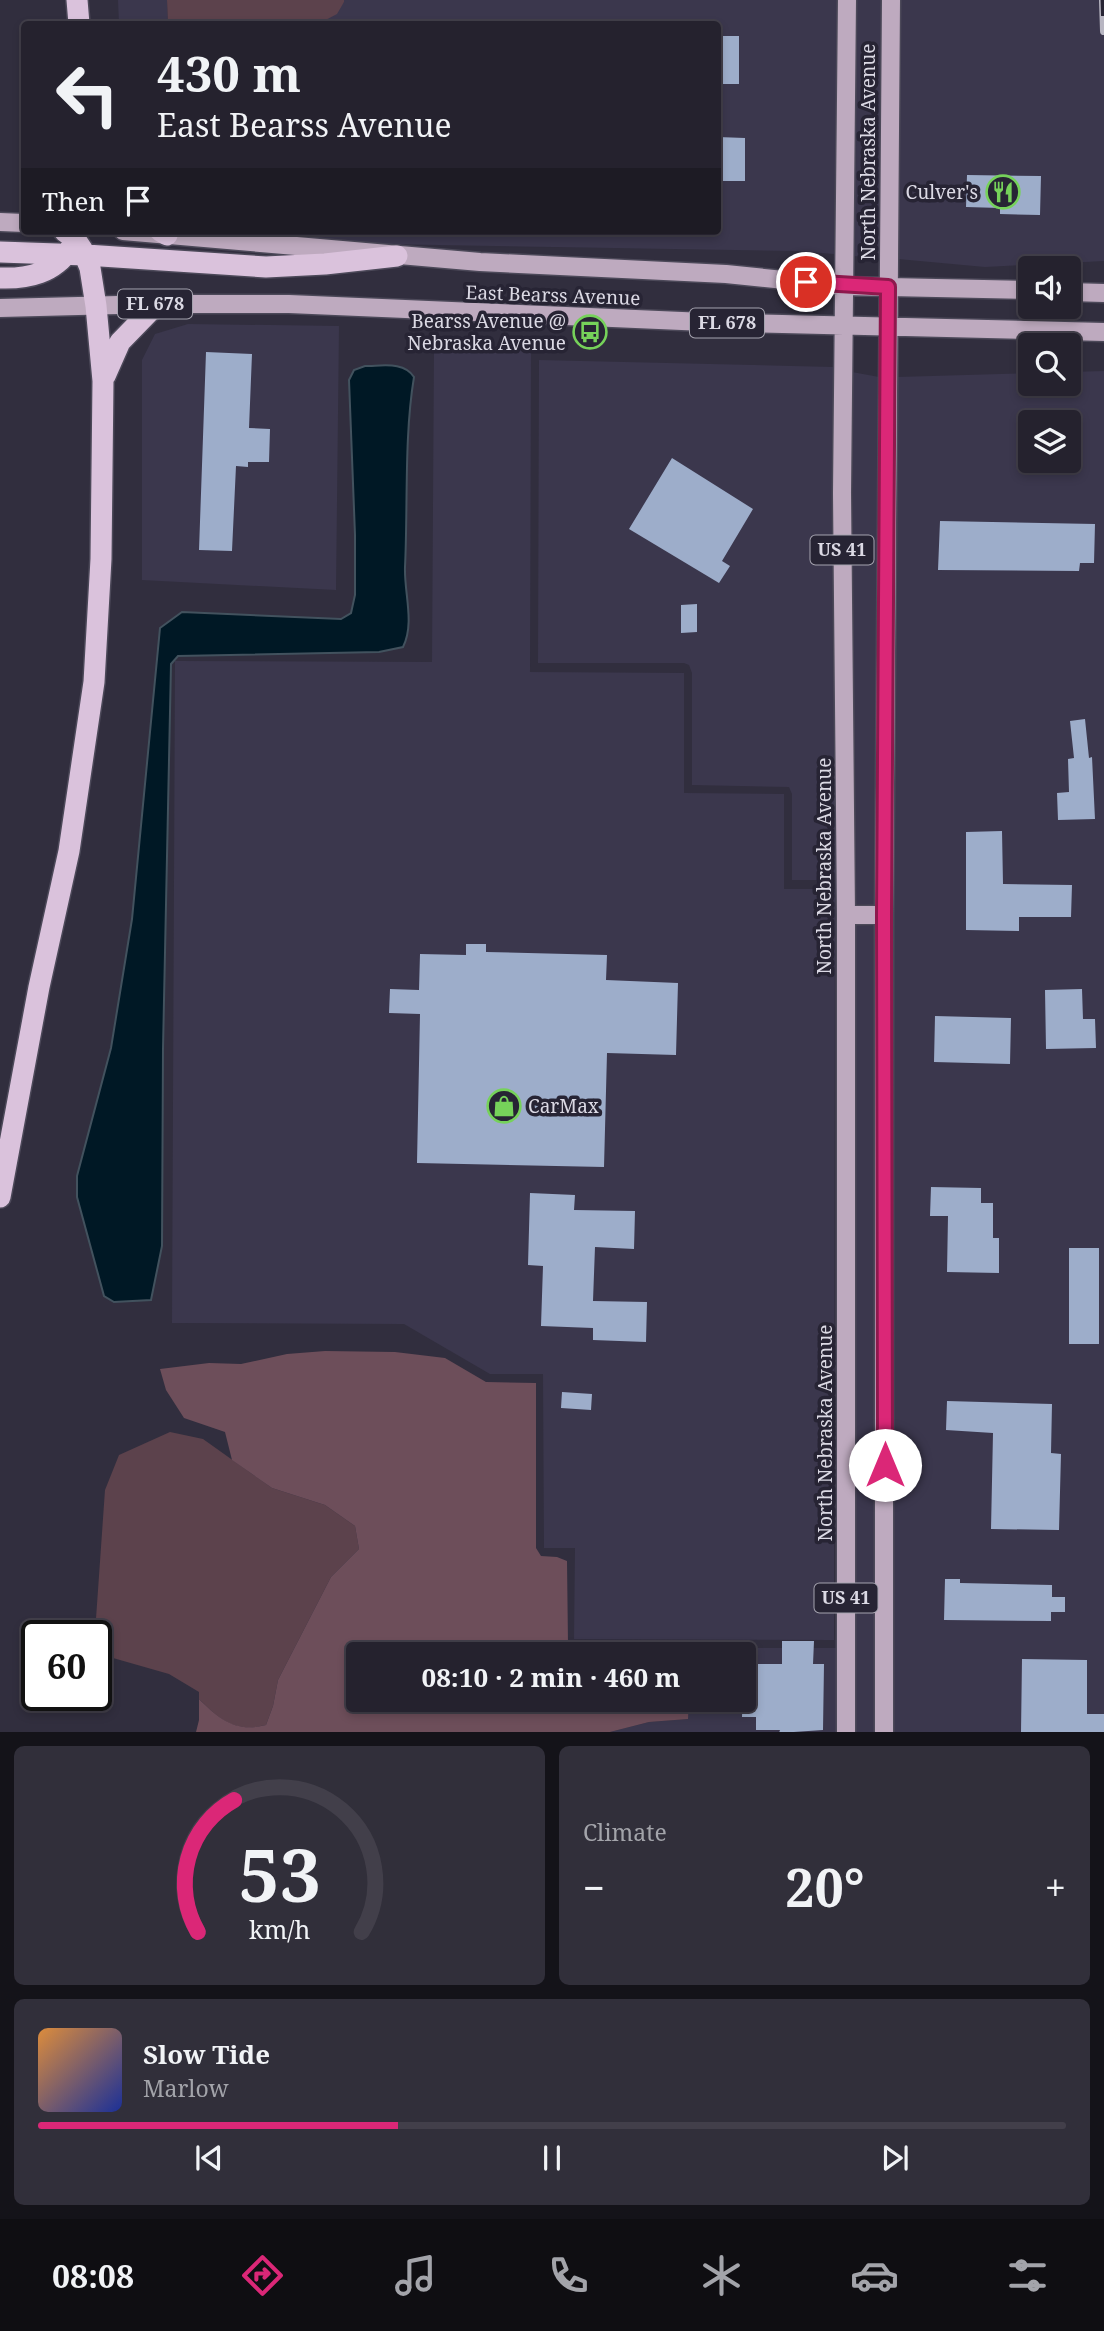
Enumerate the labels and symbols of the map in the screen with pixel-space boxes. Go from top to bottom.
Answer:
street label: North Nebraska Avenue [855,44,881,260]
restaurant icon: Culver's [984,173,1022,211]
place label: Culver's [906,179,978,205]
pin [776,252,836,312]
street label: East Bearss Avenue [465,279,641,311]
road number: FL 678 [118,290,192,318]
place label: Bearss Avenue @ Nebraska Avenue [407,308,566,356]
road number: FL 678 [690,309,764,338]
bus stop icon: Bearss Avenue @ Nebraska Avenue [571,313,609,351]
road number: US 41 [810,536,874,564]
street label: North Nebraska Avenue [811,758,837,974]
shop icon: CarMax [485,1087,523,1125]
place label: CarMax [528,1093,599,1119]
street label: North Nebraska Avenue [812,1325,838,1541]
position arrow [848,1428,922,1502]
road number: US 41 [814,1583,878,1612]
speed limit sign: 60 [21,1620,112,1711]

